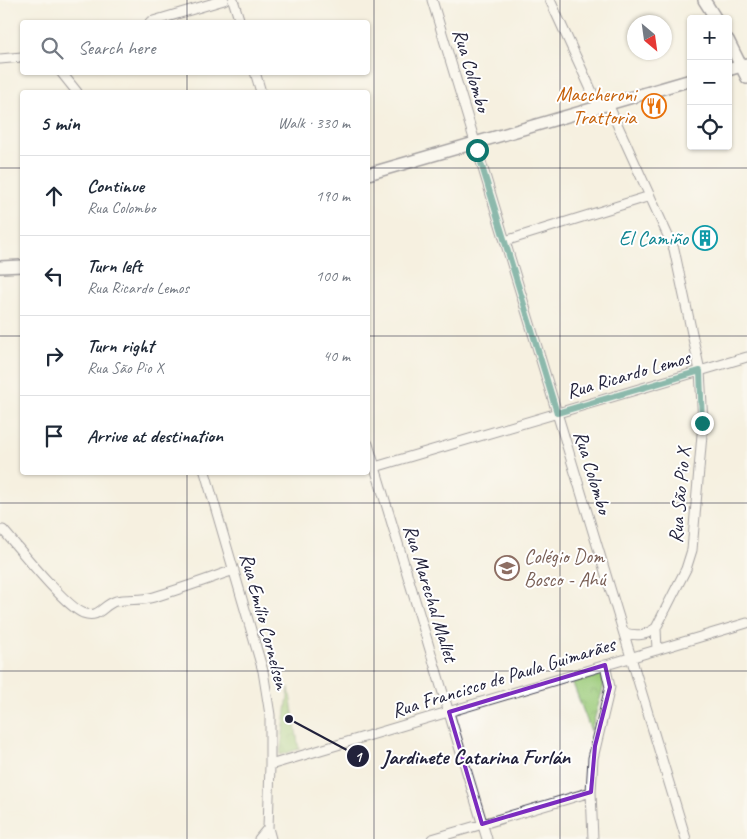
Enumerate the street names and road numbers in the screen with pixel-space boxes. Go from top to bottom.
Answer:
street label: Rua Colombo [447,26,497,117]
street label: Rua Ricardo Lemos [563,344,695,404]
street label: Rua Colombo [568,428,618,519]
street label: Rua São Pio X [663,445,696,544]
street label: Rua Marechal Mallet [398,522,464,667]
street label: Rua Emílio Cornelsen [234,550,295,693]
street label: Rua Francisco de Paula Guimarães [389,631,620,723]

